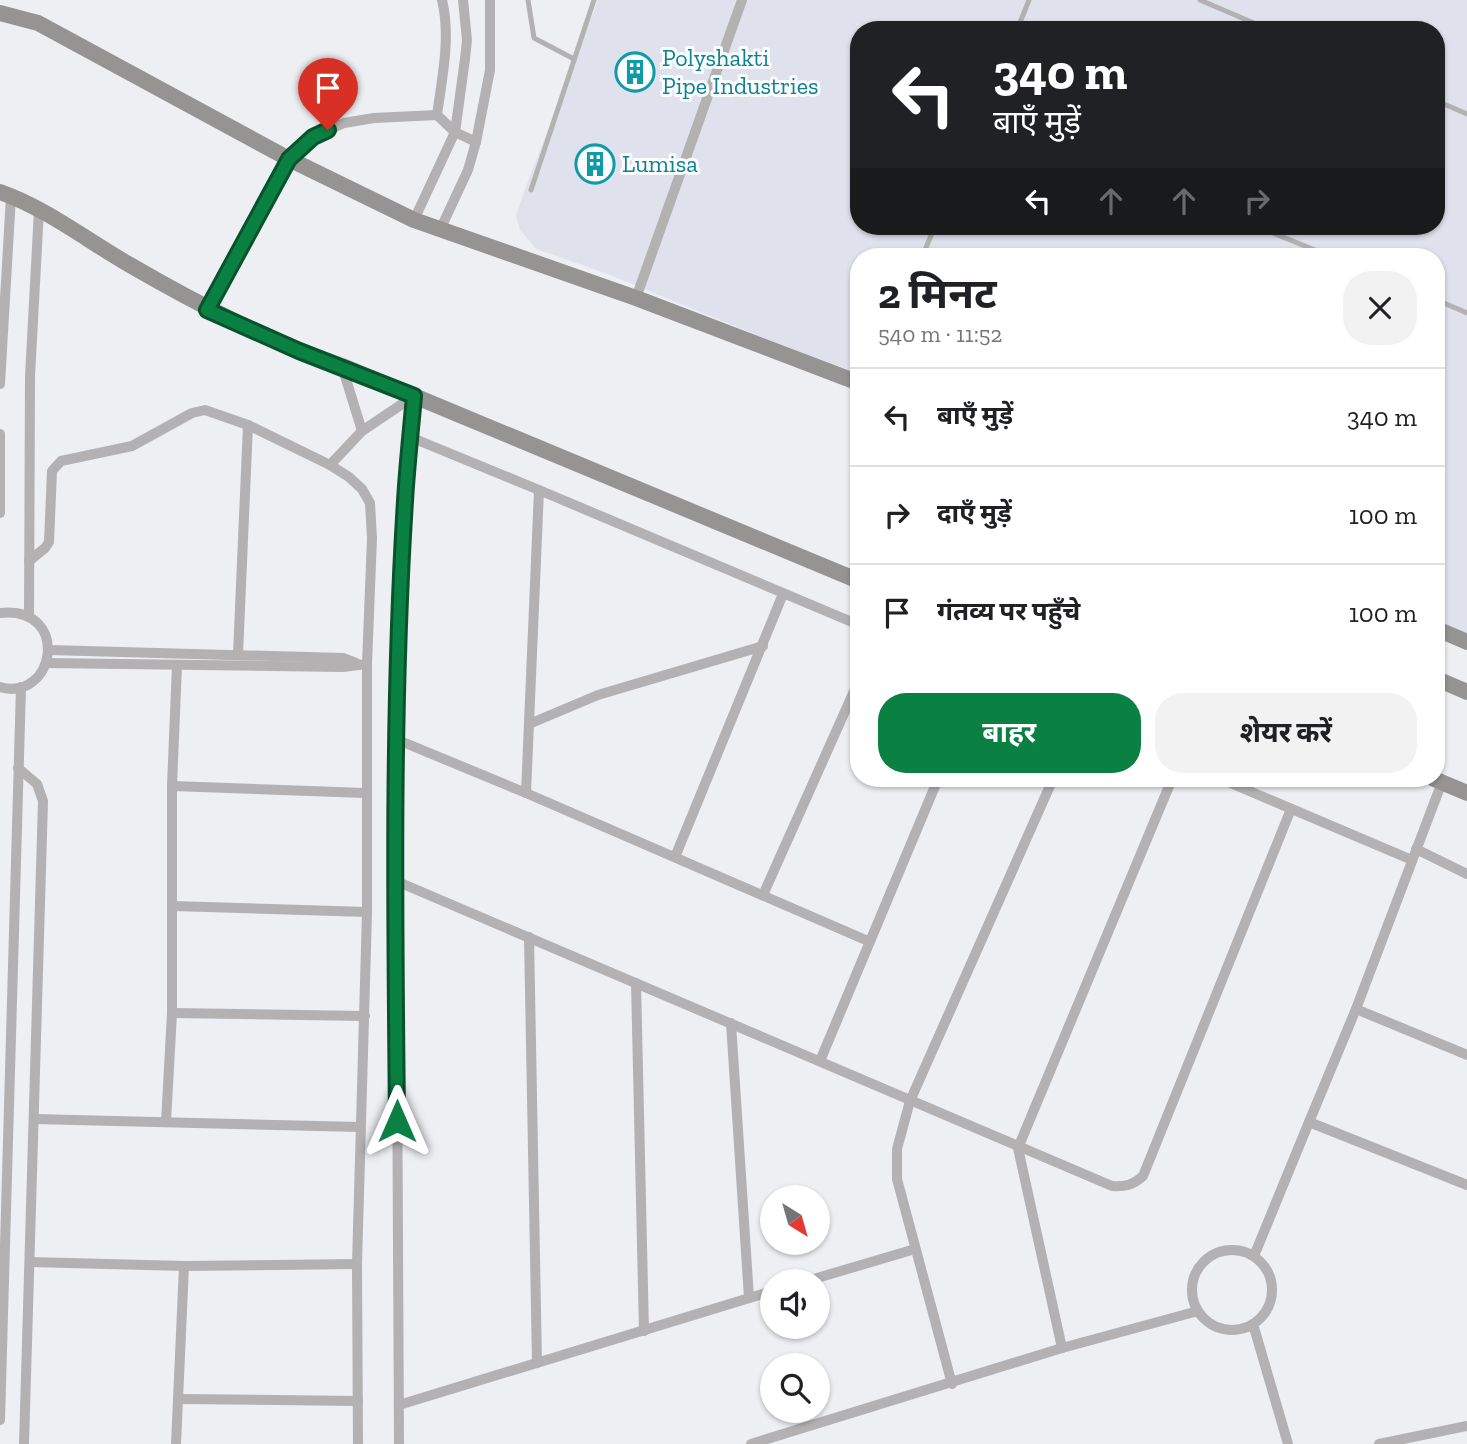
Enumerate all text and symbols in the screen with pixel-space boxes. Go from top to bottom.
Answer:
place label: Polyshakti Pipe Industries [662,43,819,100]
text: 340 m [993,43,1127,102]
icon: left [878,49,969,140]
building icon: Polyshakti Pipe Industries [614,51,656,93]
pin [298,58,358,130]
icon: arrive [309,69,347,107]
text: बाएँ मुड़ें [993,103,1081,141]
building icon: Lumisa [574,143,616,185]
place label: Lumisa [622,149,698,178]
icon: left [1019,182,1057,220]
icon: ahead [1092,182,1130,220]
icon: ahead [1165,182,1203,220]
icon: right [1238,182,1276,220]
text: 2 मिनट [878,268,997,319]
button: close [1343,271,1417,345]
text: 540 m · 11:52 [878,320,1002,348]
icon: left [878,398,916,436]
text: बाएँ मुड़ें [937,399,1013,431]
text: 340 m [1347,401,1417,433]
icon: right [878,496,916,534]
text: दाएँ मुड़ें [937,497,1012,529]
text: 100 m [1349,499,1417,531]
icon: arrive [878,594,916,632]
text: गंतव्य पर पहुँचे [937,595,1080,627]
text: 100 m [1349,597,1417,629]
button: बाहर [878,693,1141,773]
button: शेयर करें [1155,693,1417,773]
position arrow [360,1084,434,1158]
north arrow [760,1185,830,1255]
map controls [760,1185,830,1423]
button: sound [760,1269,830,1339]
button: search [760,1353,830,1423]

